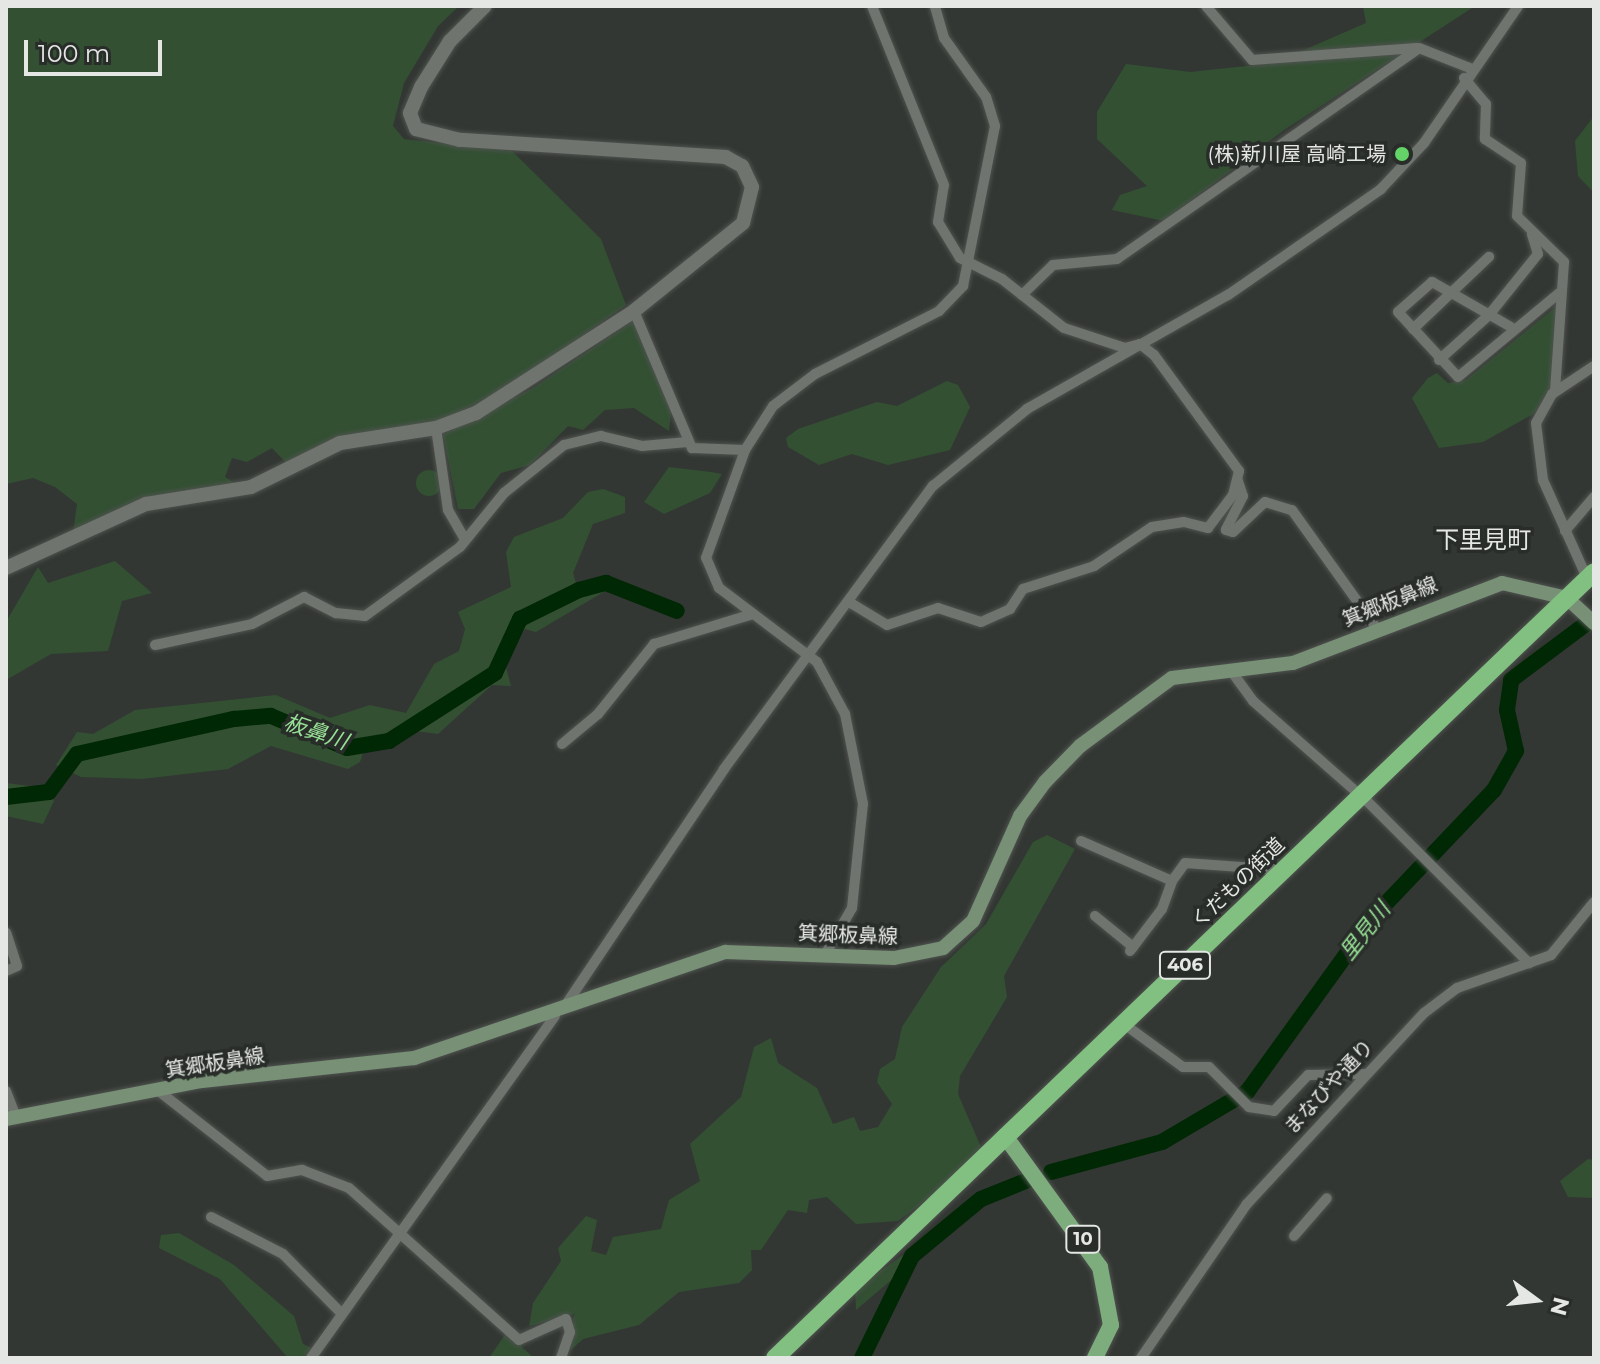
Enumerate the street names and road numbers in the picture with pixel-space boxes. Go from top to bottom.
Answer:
street label: 箕郷板鼻線 [1339,572,1441,632]
street label: くだもの街道 [1187,833,1289,933]
street label: 箕郷板鼻線 [798,921,898,949]
road number: 406 [1157,951,1213,979]
street label: まなびや通り [1279,1035,1379,1139]
street label: 箕郷板鼻線 [164,1043,266,1083]
road number: 10 [1065,1225,1101,1253]

